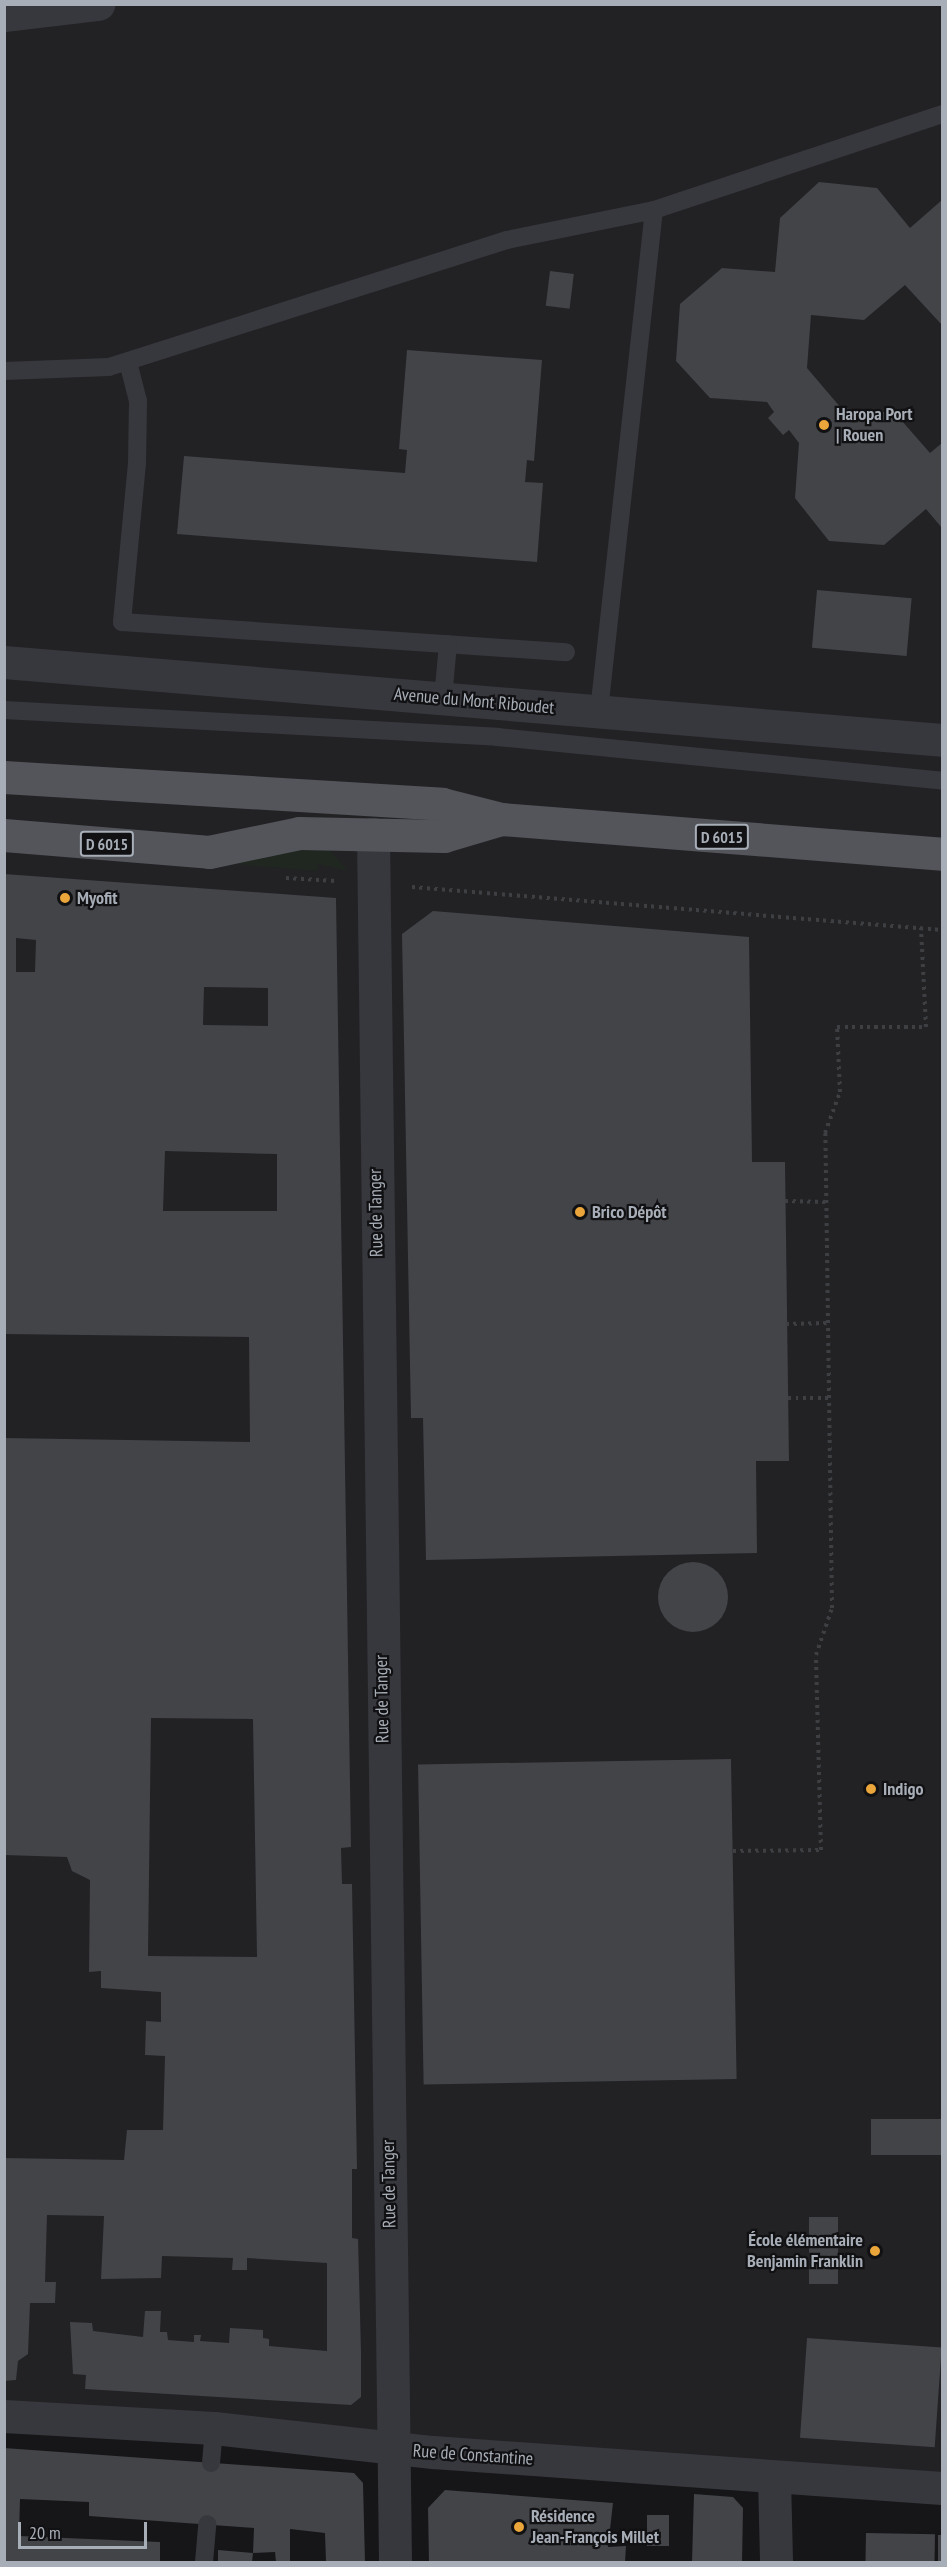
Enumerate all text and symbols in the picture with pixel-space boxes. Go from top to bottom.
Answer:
place label: Haropa Port | Rouen [836,404,912,446]
marker: Haropa Port | Rouen [817,418,831,432]
street label: Avenue du Mont Riboudet [393,683,555,719]
road number: D 6015 [694,824,750,850]
road number: D 6015 [78,831,136,857]
place label: Myofit [77,887,118,909]
marker: Myofit [58,891,72,905]
street label: Rue de Tanger [364,1169,388,1257]
place label: Brico Dépôt [592,1201,667,1223]
marker: Brico Dépôt [573,1205,587,1219]
street label: Rue de Tanger [370,1655,394,1743]
place label: Indigo [883,1778,923,1800]
marker: Indigo [864,1782,878,1796]
street label: Rue de Tanger [377,2140,401,2228]
place label: École élémentaire Benjamin Franklin [747,2230,863,2272]
marker: École élémentaire Benjamin Franklin [868,2244,882,2258]
street label: Rue de Constantine [412,2440,534,2470]
place label: Résidence Jean-François Millet [531,2506,659,2548]
scale bar [21,2510,150,2548]
marker: Résidence Jean-François Millet [512,2520,526,2534]
text: 20 m [29,2521,61,2544]

